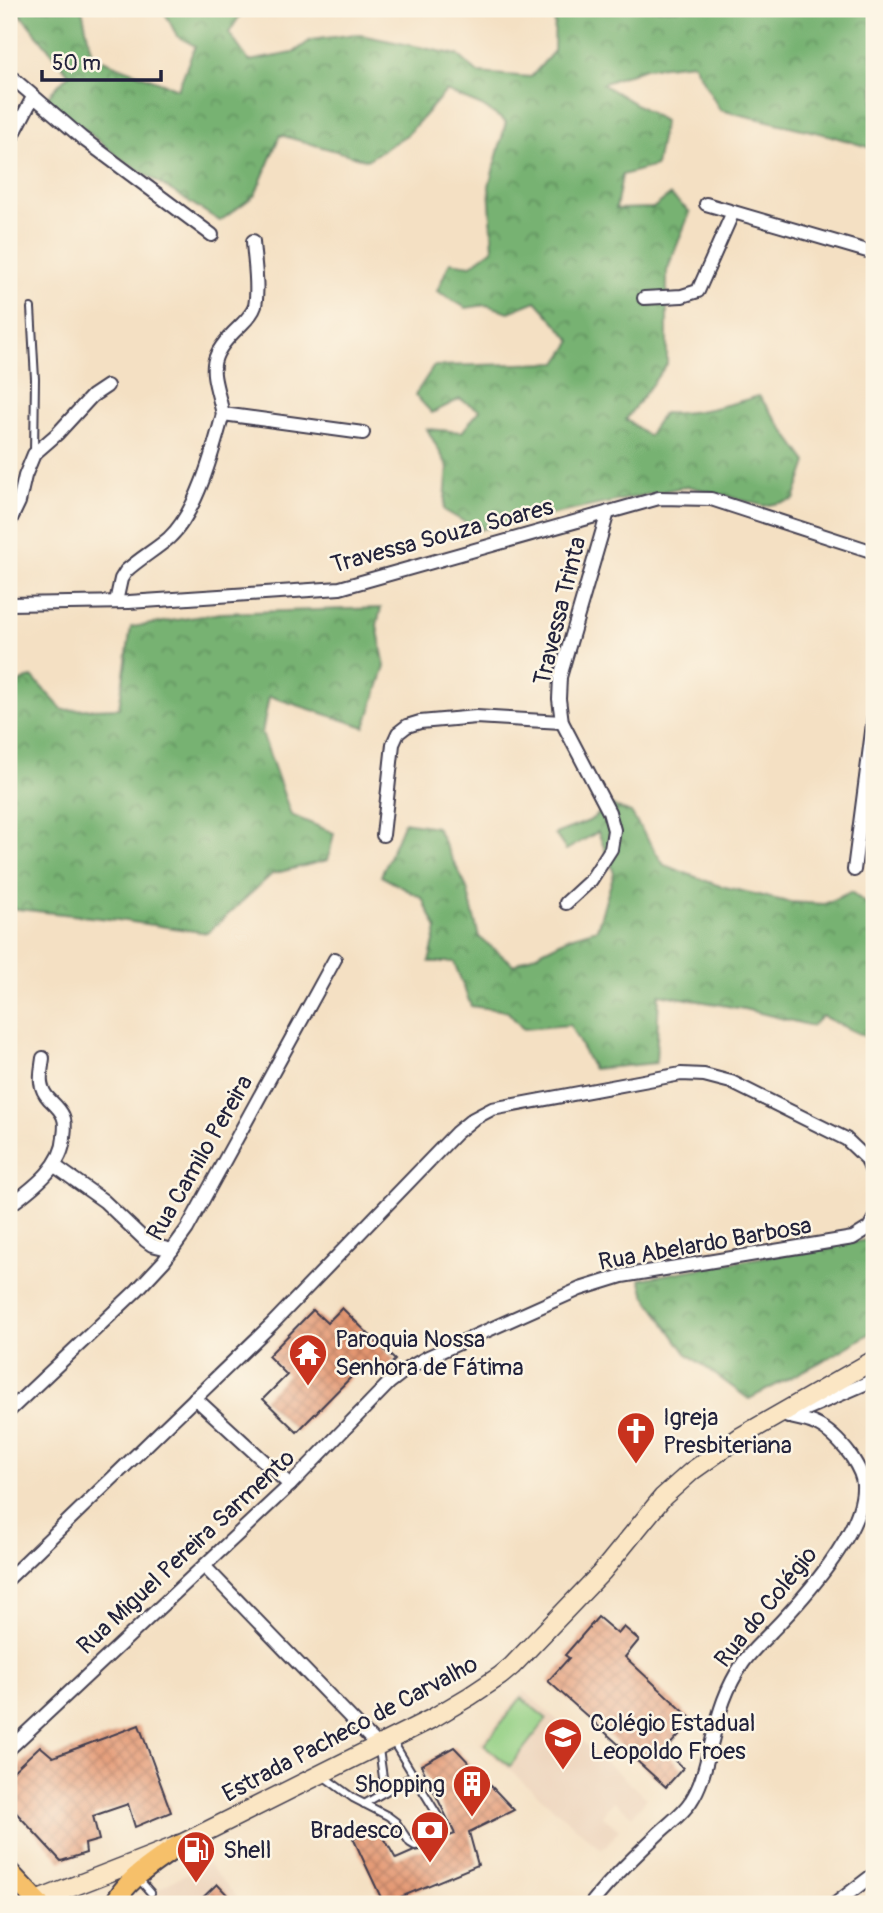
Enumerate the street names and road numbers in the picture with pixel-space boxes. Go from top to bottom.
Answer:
street label: Travessa Souza Soares [328,492,557,580]
street label: Travessa Trinta [528,534,592,688]
street label: Rua Camilo Pereira [141,1070,259,1246]
street label: Rua Abelardo Barbosa [596,1211,814,1277]
street label: Rua Miguel Pereira Sarmento [71,1443,301,1661]
street label: Rua do Colégio [708,1541,824,1673]
street label: Estrada Pacheco de Carvalho [217,1649,483,1809]

